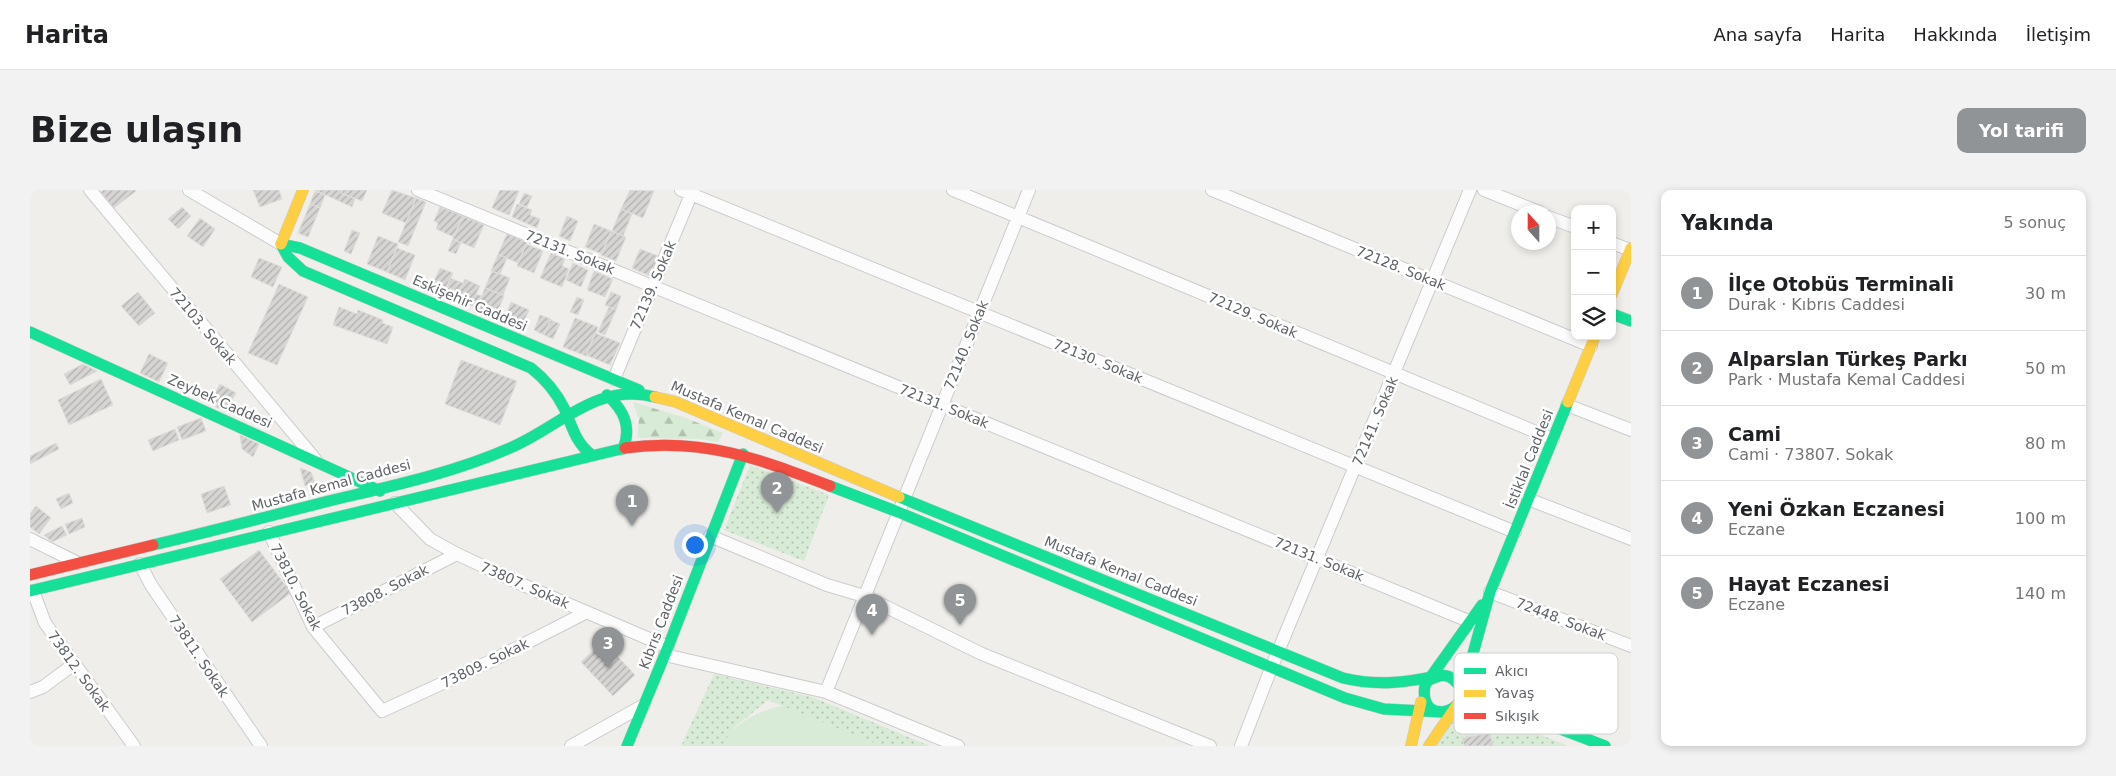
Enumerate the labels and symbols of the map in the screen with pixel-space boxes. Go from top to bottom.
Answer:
north arrow [1511,205,1556,250]
street label: 72131. Sokak [523,227,618,278]
street label: 72139. Sokak [627,237,679,332]
street label: 72128. Sokak [1354,243,1449,294]
street label: Eskişehir Caddesi [410,272,530,334]
street label: 72103. Sokak [166,284,240,368]
street label: 72129. Sokak [1206,289,1301,341]
street label: 72140. Sokak [941,297,992,392]
street label: 72130. Sokak [1051,336,1146,387]
street label: Zeybek Caddesi [165,371,275,431]
street label: 72141. Sokak [1349,373,1401,468]
street label: Mustafa Kemal Caddesi [668,378,826,456]
street label: 72131. Sokak [897,381,992,432]
street label: İstiklal Caddesi [1501,407,1556,511]
street label: Mustafa Kemal Caddesi [250,456,412,514]
pin: 2 [761,472,793,513]
pin: 1 [616,485,648,526]
your location [682,532,708,558]
street label: Mustafa Kemal Caddesi [1042,533,1200,609]
street label: 72131. Sokak [1272,534,1367,585]
street label: 73810. Sokak [267,541,325,634]
street label: 73807. Sokak [478,558,573,612]
street label: 73808. Sokak [339,561,432,619]
street label: Kıbrıs Caddesi [636,573,686,671]
pin: 5 [944,584,976,625]
pin: 4 [856,594,888,635]
street label: 72448. Sokak [1514,594,1609,644]
street label: 73811. Sokak [166,612,233,701]
pin: 3 [592,627,624,668]
street label: 73812. Sokak [44,628,114,715]
street label: 73809. Sokak [439,635,532,691]
legend [1454,653,1618,734]
text: Akıcı [1495,663,1528,679]
text: Yavaş [1494,685,1534,701]
text: Sıkışık [1495,708,1540,724]

